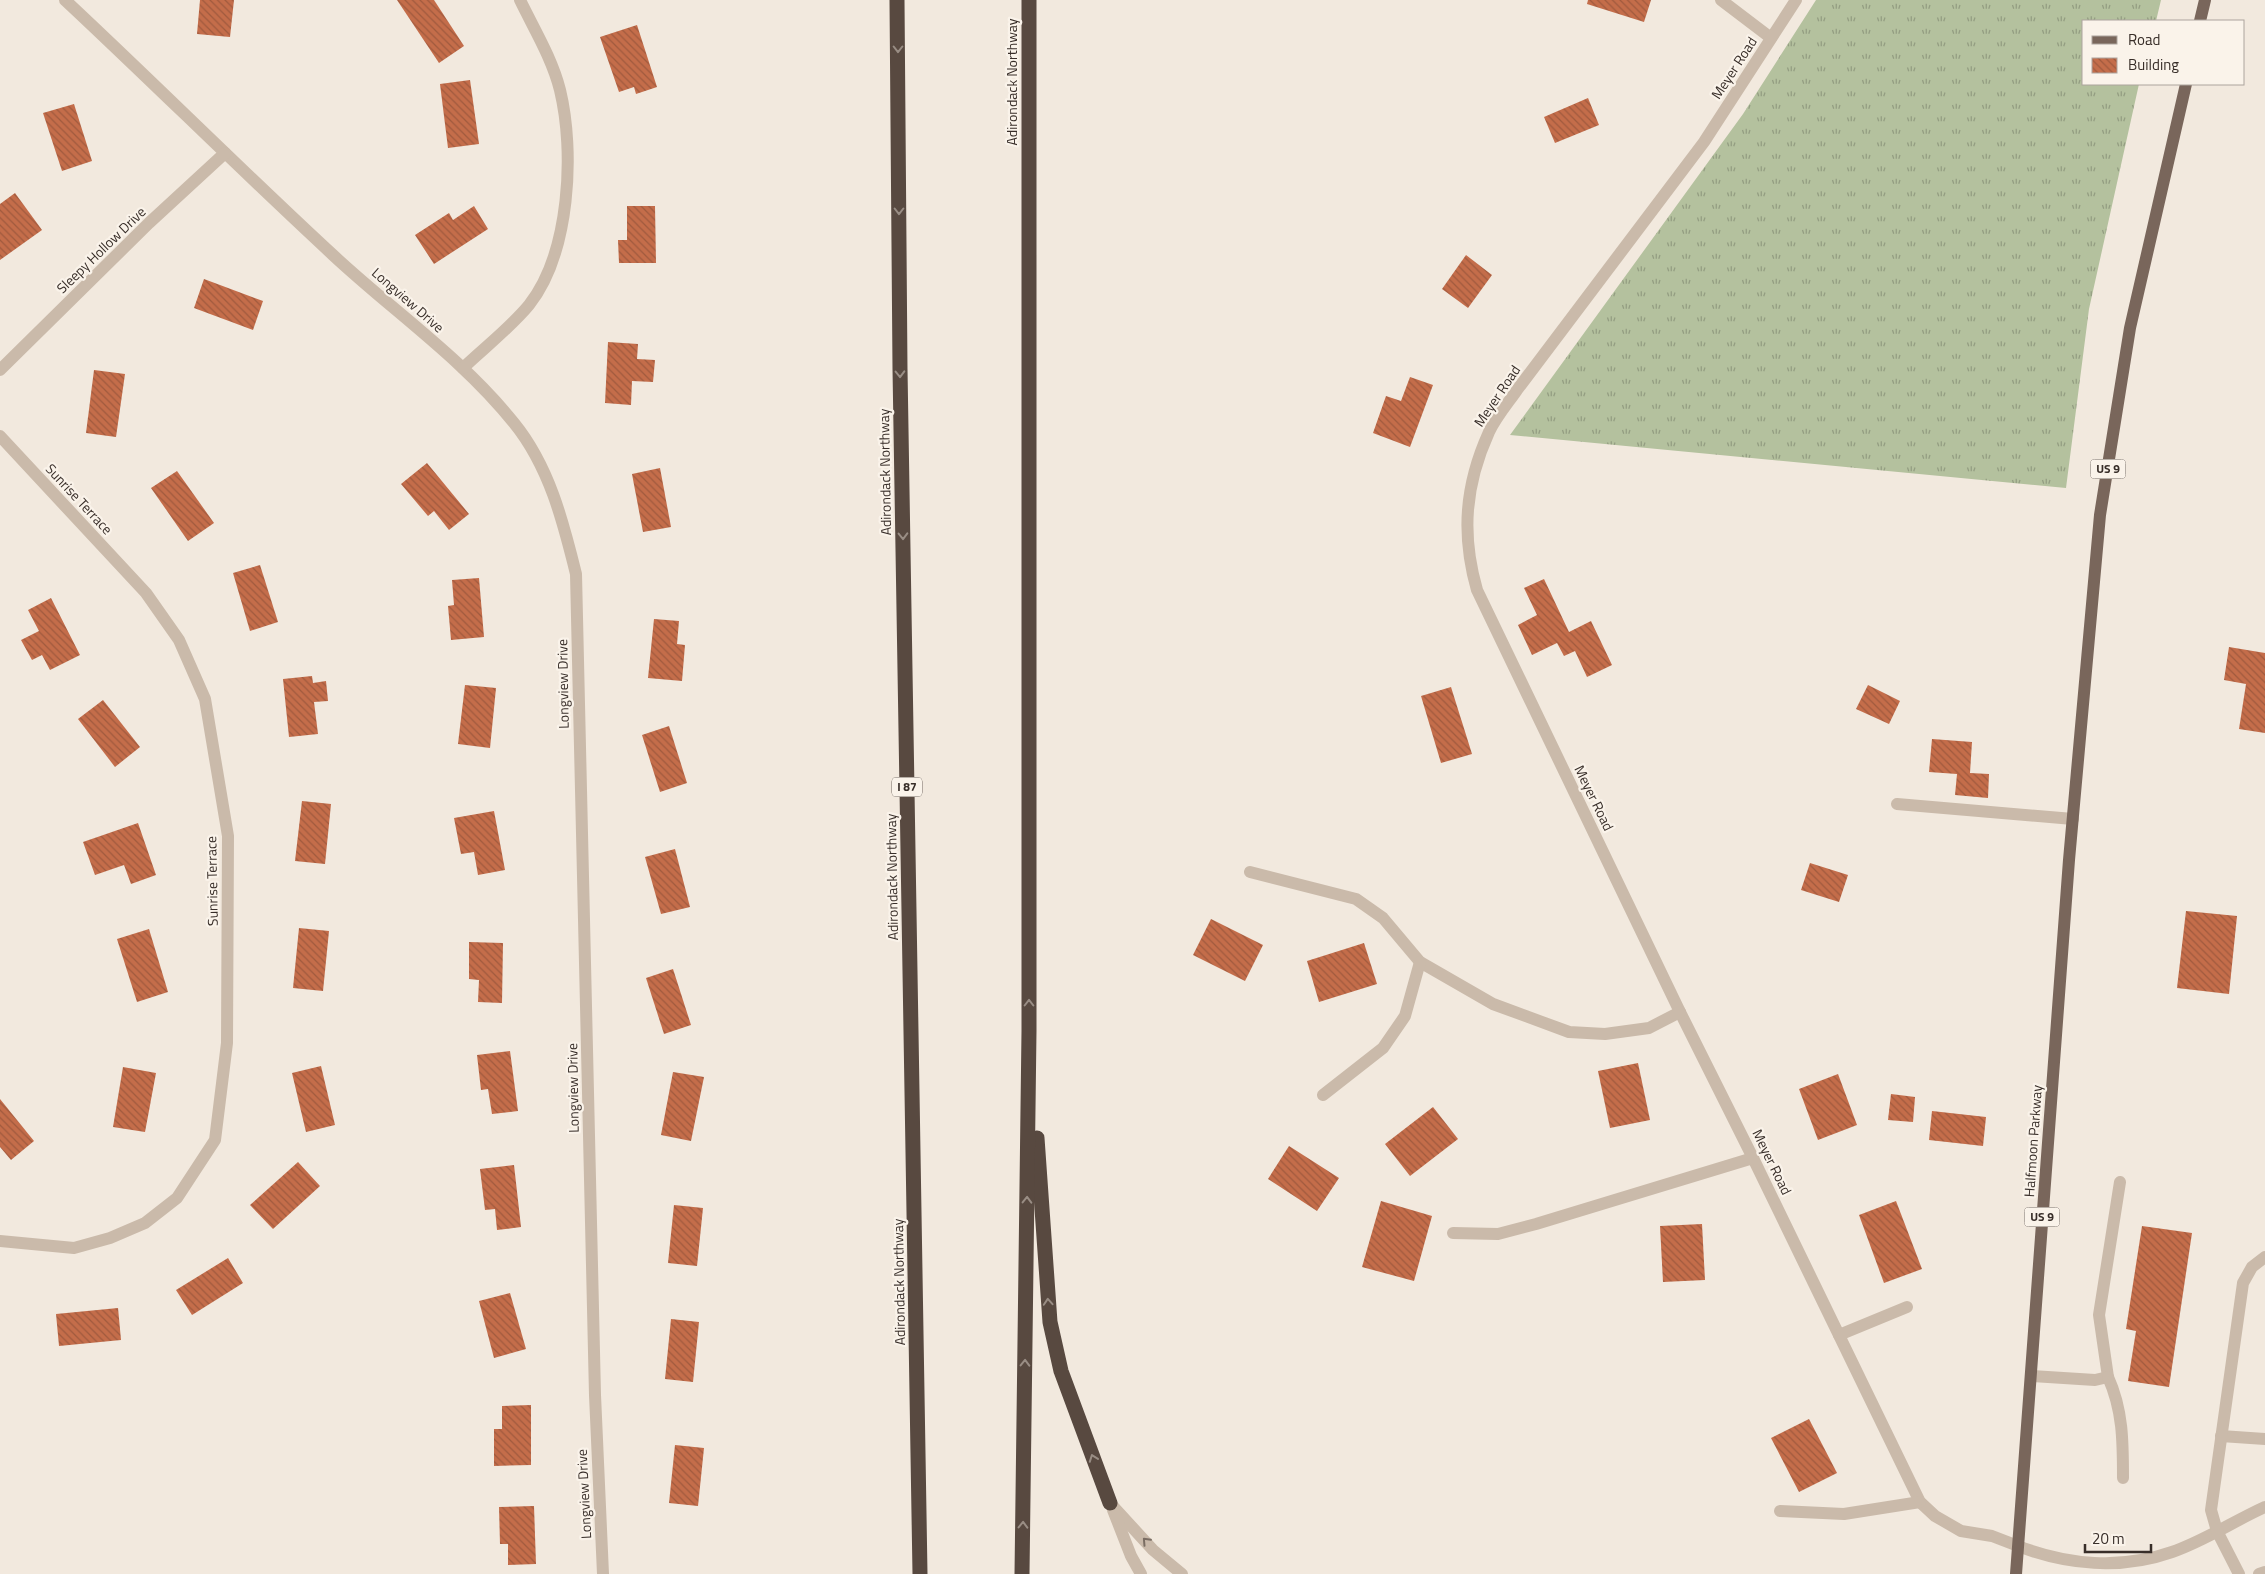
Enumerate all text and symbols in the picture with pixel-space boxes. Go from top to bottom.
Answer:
street label: Adirondack Northway [1001,18,1022,145]
legend [2082,20,2245,85]
text: Road [2128,28,2160,51]
street label: Meyer Road [1706,32,1762,103]
one-way arrow [893,45,903,53]
text: Building [2128,53,2179,76]
street label: Sleepy Hollow Drive [51,201,150,298]
one-way arrow [894,208,904,215]
street label: Longview Drive [368,262,449,337]
street label: Meyer Road [1468,361,1525,431]
one-way arrow [895,370,905,378]
street label: Adirondack Northway [873,408,896,536]
street label: Sunrise Terrace [41,459,118,539]
road number: US 9 [2090,459,2126,478]
one-way arrow [897,532,908,540]
street label: Longview Drive [551,639,574,729]
street label: Meyer Road [1570,761,1619,834]
road number: I 87 [892,778,922,796]
street label: Adirondack Northway [880,813,903,941]
street label: Sunrise Terrace [200,836,223,926]
one-way arrow [1024,999,1034,1006]
street label: Longview Drive [561,1043,584,1133]
street label: Halfmoon Parkway [2018,1084,2047,1198]
street label: Meyer Road [1748,1125,1797,1198]
one-way arrow [1022,1196,1032,1204]
road number: US 9 [2024,1208,2060,1226]
street label: Adirondack Northway [887,1218,910,1346]
one-way arrow [1043,1298,1054,1306]
one-way arrow [1020,1359,1030,1366]
street label: Longview Drive [571,1449,596,1539]
one-way arrow [1089,1454,1099,1463]
one-way arrow [1018,1521,1028,1529]
scale bar [2085,1522,2151,1554]
text: 20 m [2092,1527,2125,1550]
one-way arrow [1143,1538,1152,1547]

